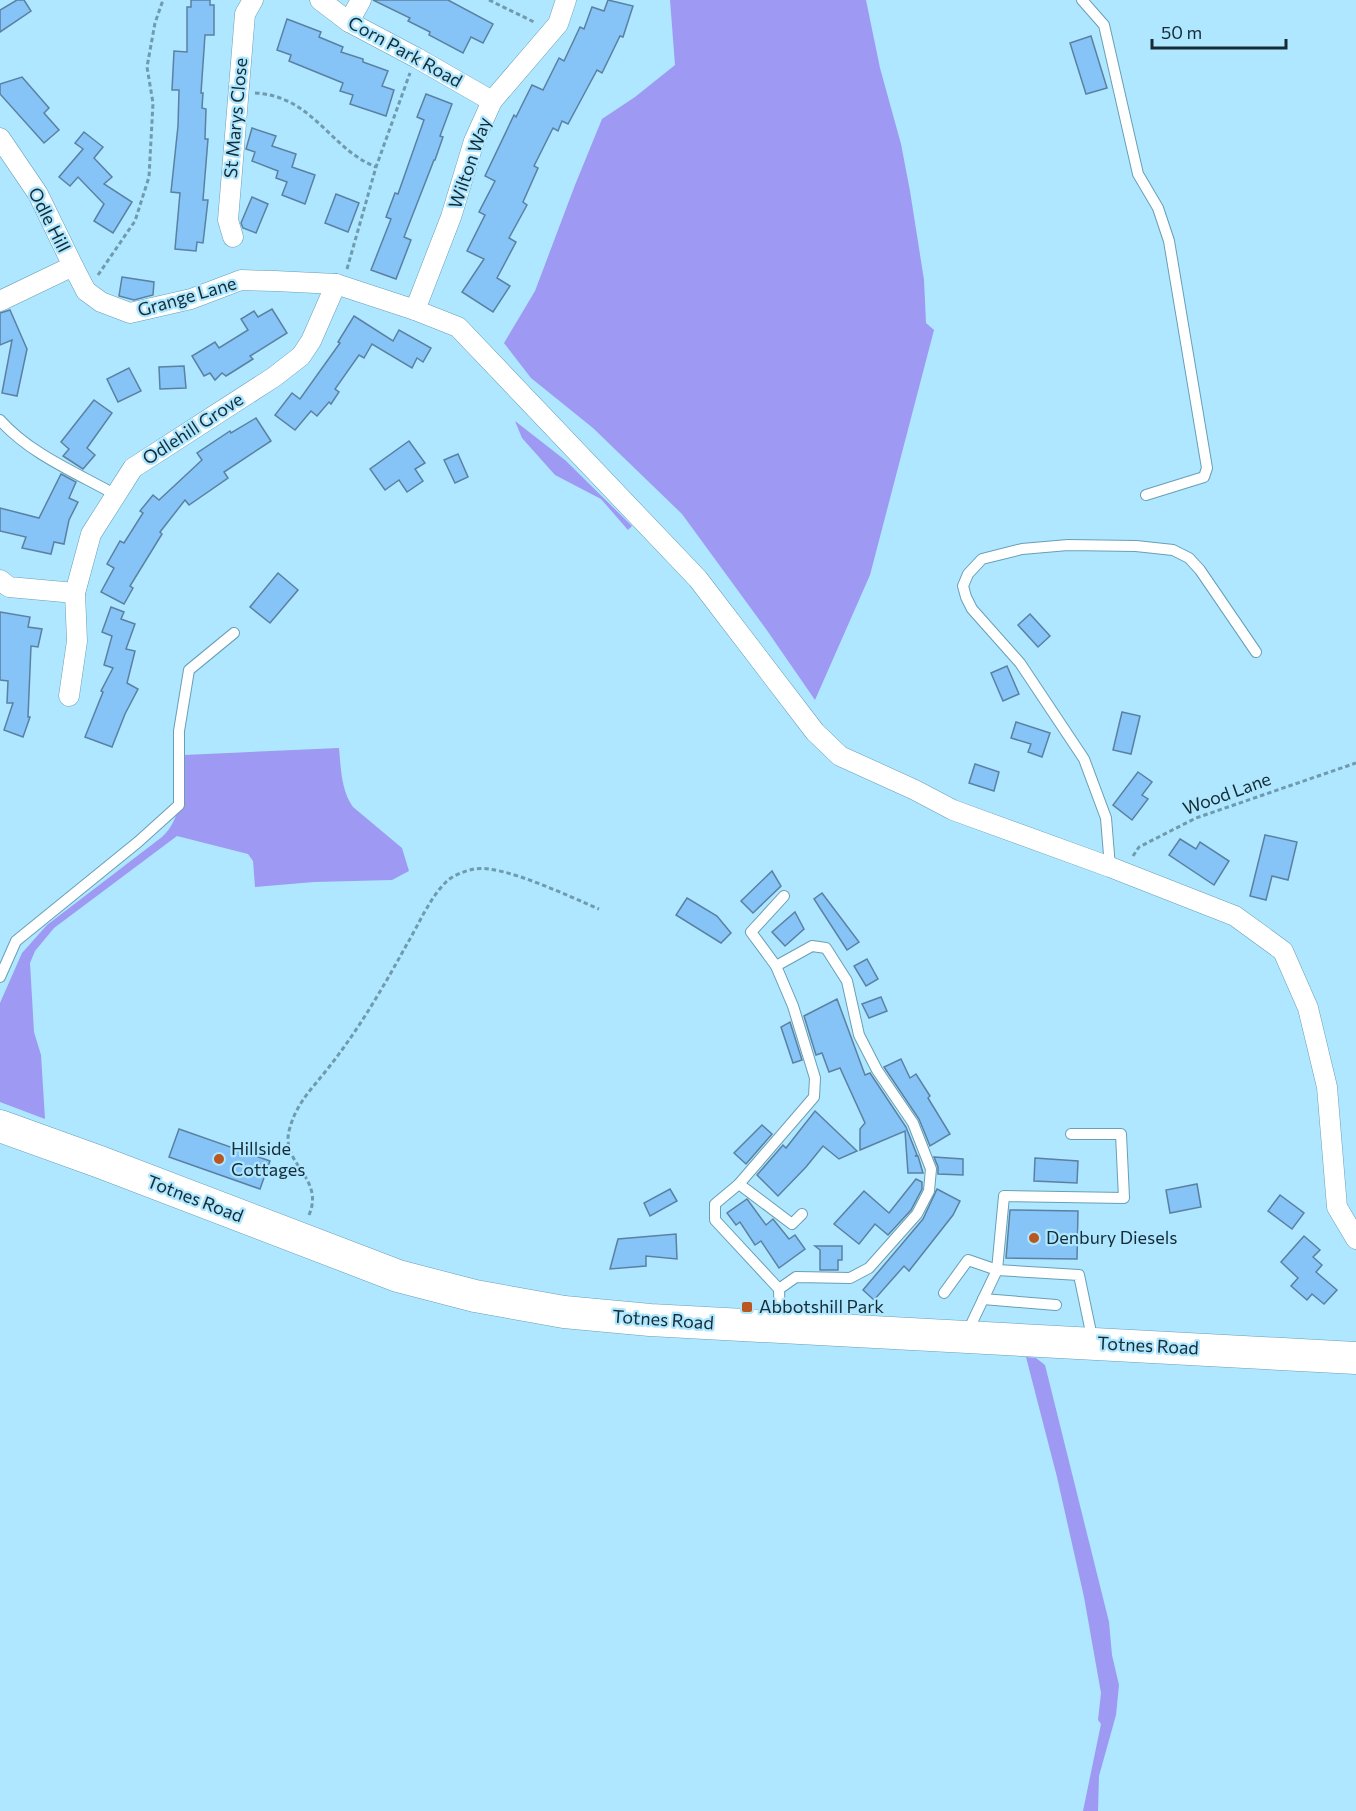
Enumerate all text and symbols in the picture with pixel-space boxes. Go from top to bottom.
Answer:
street label: Corn Park Road [345,11,466,92]
scale bar [1152,12,1286,50]
text: 50 m [1161,21,1202,43]
street label: St Marys Close [219,57,251,179]
street label: Wilton Way [443,114,495,211]
street label: Odle Hill [24,183,76,256]
street label: Grange Lane [135,271,239,321]
street label: Odlehill Grove [138,387,247,469]
street label: Wood Lane [1180,767,1274,819]
place label: Hillside Cottages [231,1137,305,1180]
marker: Hillside Cottages [212,1152,226,1166]
street label: Totnes Road [144,1170,247,1227]
place label: Denbury Diesels [1046,1226,1178,1248]
marker: Denbury Diesels [1027,1231,1041,1245]
place label: Abbotshill Park [759,1295,884,1317]
marker: Abbotshill Park [740,1300,754,1314]
street label: Totnes Road [612,1304,715,1334]
street label: Totnes Road [1097,1331,1199,1359]

